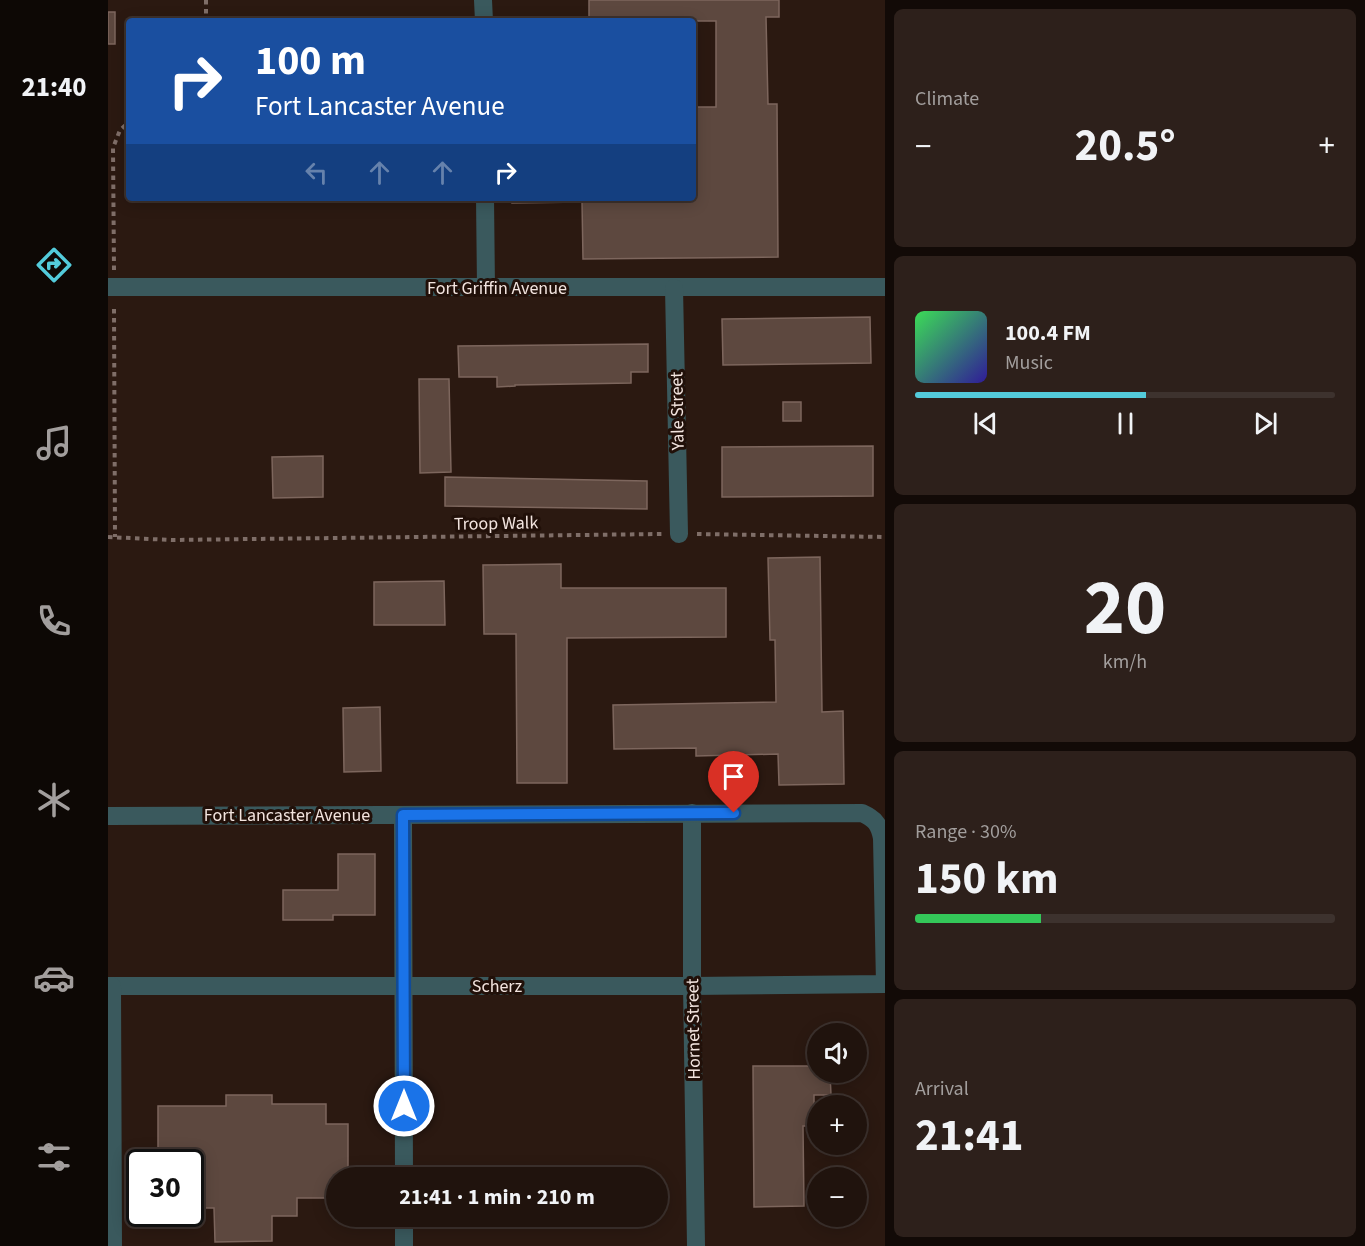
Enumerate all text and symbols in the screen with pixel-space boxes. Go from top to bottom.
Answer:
text: 100 m [255,31,366,91]
icon: right [156,42,234,120]
text: 21:40 [21,68,87,107]
text: Climate [915,85,979,113]
text: Fort Lancaster Avenue [255,87,505,126]
text: 20.5° [1074,114,1176,178]
text: − [915,123,931,170]
text: + [1319,123,1335,170]
icon: left [300,156,333,189]
icon: ahead [363,156,396,189]
icon: ahead [426,156,459,189]
icon: right [489,156,522,189]
icon: directions [33,244,75,286]
street label: Fort Griffin Avenue [427,276,567,301]
text: 100.4 FM [1005,317,1091,349]
text: Music [1005,349,1053,377]
street label: Yale Street [664,371,691,452]
icon: previous [969,407,1002,440]
icon: pause [1109,407,1142,440]
icon: next [1249,407,1282,440]
icon: music [33,422,75,464]
street label: Troop Walk [454,510,539,537]
text: 20 [1084,553,1166,664]
icon: phone [33,600,75,642]
text: km/h [1103,648,1147,676]
pin [708,751,759,813]
icon: arrive [717,760,750,793]
icon: climate [33,779,75,821]
street label: Fort Lancaster Avenue [204,803,370,828]
text: Range · 30% [915,818,1016,846]
text: 150 km [915,847,1059,911]
icon: car [33,957,75,999]
street label: Scherz [472,974,523,999]
street label: Hornet Street [680,978,707,1080]
map controls [807,1023,867,1227]
button: sound [807,1023,867,1083]
position arrow [372,1074,436,1138]
text: Arrival [915,1075,969,1103]
button: + [807,1095,867,1155]
text: 21:41 [915,1104,1024,1168]
icon: filters [33,1136,75,1178]
speed limit sign: 30 [126,1149,204,1227]
button: − [807,1167,867,1227]
text: 21:41 · 1 min · 210 m [399,1181,595,1213]

